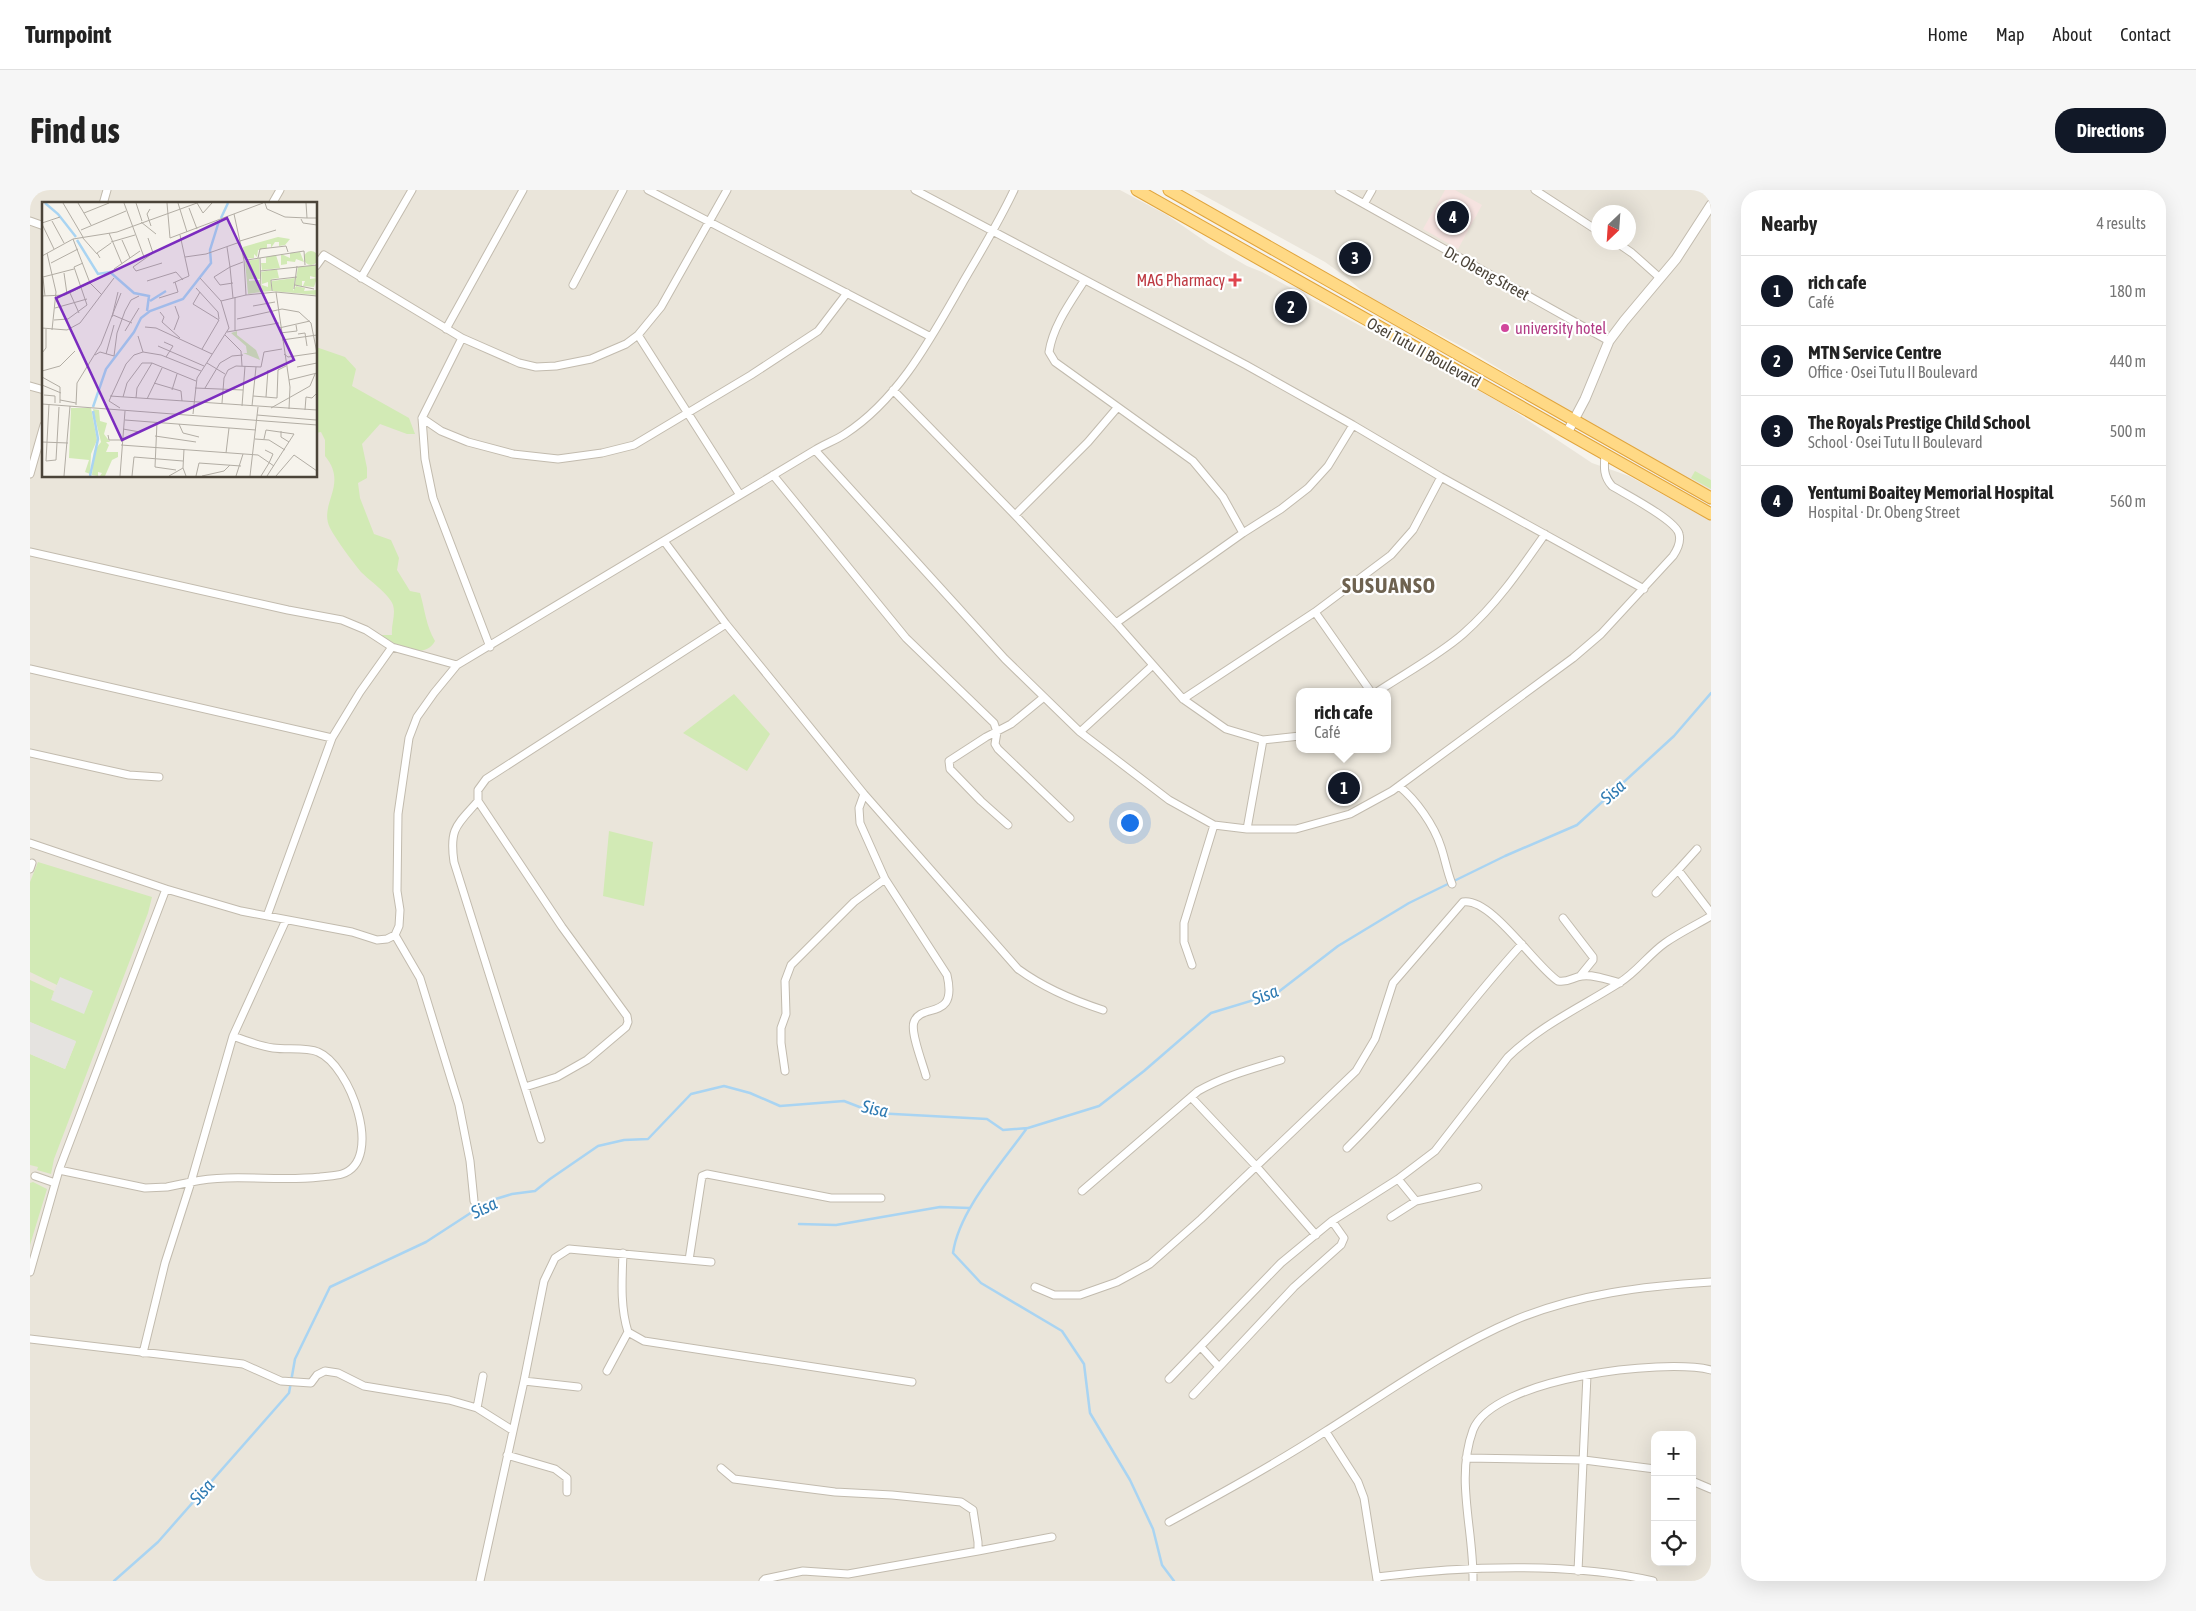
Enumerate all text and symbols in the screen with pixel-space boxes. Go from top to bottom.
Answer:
text: Turnpoint [25,21,111,48]
text: Home [1928,24,1968,45]
text: Map [1996,24,2025,45]
text: About [2053,24,2092,45]
text: Contact [2120,24,2171,45]
button: Directions [2055,108,2166,153]
text: Find us [30,110,120,150]
pin: 4 [1437,198,1469,236]
inset map [42,202,318,478]
north arrow [1591,205,1636,250]
text: Nearby [1761,211,1817,235]
text: 4 results [2096,214,2146,232]
pin: 3 [1339,239,1371,277]
street label: Dr. Obeng Street [1441,242,1533,305]
place label: MAG Pharmacy [1137,271,1225,290]
text: rich cafe [1808,271,1867,293]
marker: MAG Pharmacy [1229,274,1241,286]
text: 1 [1773,282,1781,300]
text: 180 m [2110,282,2146,300]
pin: 2 [1275,288,1307,326]
text: Café [1808,293,1834,311]
street label: Osei Tutu II Boulevard [1364,313,1484,391]
place label: university hotel [1515,319,1607,338]
marker: university hotel [1499,322,1511,334]
text: MTN Service Centre [1808,341,1942,363]
text: 2 [1773,352,1781,370]
text: 440 m [2110,352,2146,370]
text: Office · Osei Tutu II Boulevard [1808,363,1978,381]
text: The Royals Prestige Child School [1808,411,2030,433]
text: 3 [1773,422,1781,440]
text: 500 m [2110,422,2146,440]
text: School · Osei Tutu II Boulevard [1808,433,1983,451]
text: Yentumi Boaitey Memorial Hospital [1808,481,2054,503]
text: 4 [1773,492,1781,510]
text: 560 m [2110,492,2146,510]
text: Hospital · Dr. Obeng Street [1808,503,1960,521]
district label: SUSUANSO [1342,573,1436,597]
popup [1296,688,1391,753]
text: rich cafe [1314,701,1373,723]
text: Café [1314,723,1341,741]
pin: 1 [1328,769,1360,807]
water label: Sisa [1595,775,1630,809]
your location [1117,810,1143,836]
water label: Sisa [1248,980,1281,1009]
water label: Sisa [859,1095,891,1122]
water label: Sisa [466,1192,501,1223]
map controls [1651,1431,1696,1566]
button: + [1651,1431,1696,1476]
water label: Sisa [184,1474,219,1509]
button: − [1651,1476,1696,1521]
button: locate [1651,1521,1696,1566]

